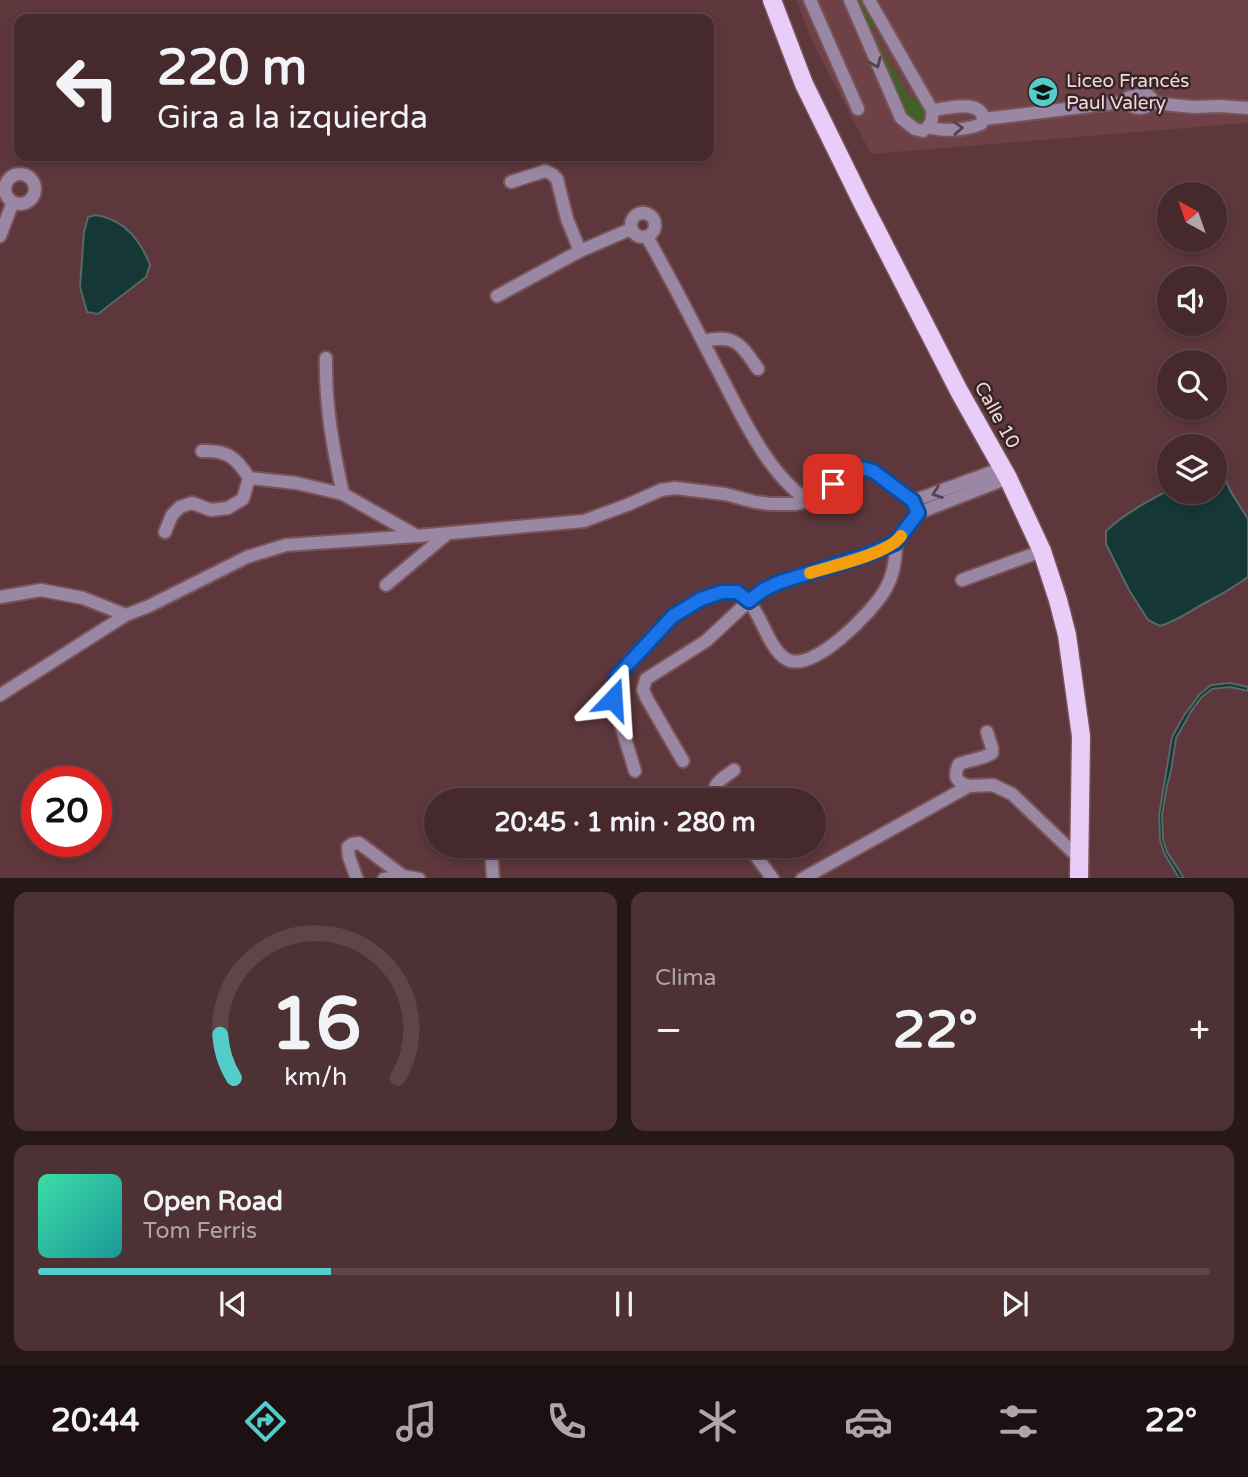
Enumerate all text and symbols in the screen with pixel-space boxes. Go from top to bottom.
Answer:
text: 220 m [157,39,307,98]
icon: left [42,42,133,133]
one-way arrow [868,56,882,68]
place label: Liceo Francés Paul Valery [1066,70,1189,114]
school or university icon: Liceo Francés Paul Valery [1026,75,1060,109]
text: Gira a la izquierda [157,99,428,137]
one-way arrow [953,121,964,136]
north arrow [1157,182,1227,252]
map controls [1157,182,1227,504]
button: sound [1157,266,1227,336]
button: search [1157,350,1227,420]
street label: Calle 10 [970,378,1024,452]
button: layers [1157,434,1227,504]
pin [803,454,863,514]
icon: arrive [814,465,852,503]
one-way arrow [932,485,944,499]
position arrow [576,662,650,736]
speed limit sign: 20 [21,766,112,857]
text: 20:45 · 1 min · 280 m [494,807,756,838]
text: Clima [655,964,716,992]
text: 16 [270,981,361,1069]
text: 22° [893,999,978,1062]
text: − [655,1008,682,1054]
text: + [1189,1008,1210,1054]
text: km/h [284,1061,347,1091]
text: Open Road [143,1186,283,1217]
text: Tom Ferris [143,1217,257,1245]
icon: previous [214,1285,252,1323]
icon: pause [605,1285,643,1323]
icon: next [996,1285,1034,1323]
icon: directions [241,1397,290,1446]
icon: music [392,1397,441,1446]
icon: phone [542,1397,591,1446]
icon: climate [693,1397,742,1446]
icon: car [844,1397,893,1446]
icon: filters [994,1397,1043,1446]
text: 20:44 [51,1402,140,1440]
text: 22° [1145,1402,1197,1440]

